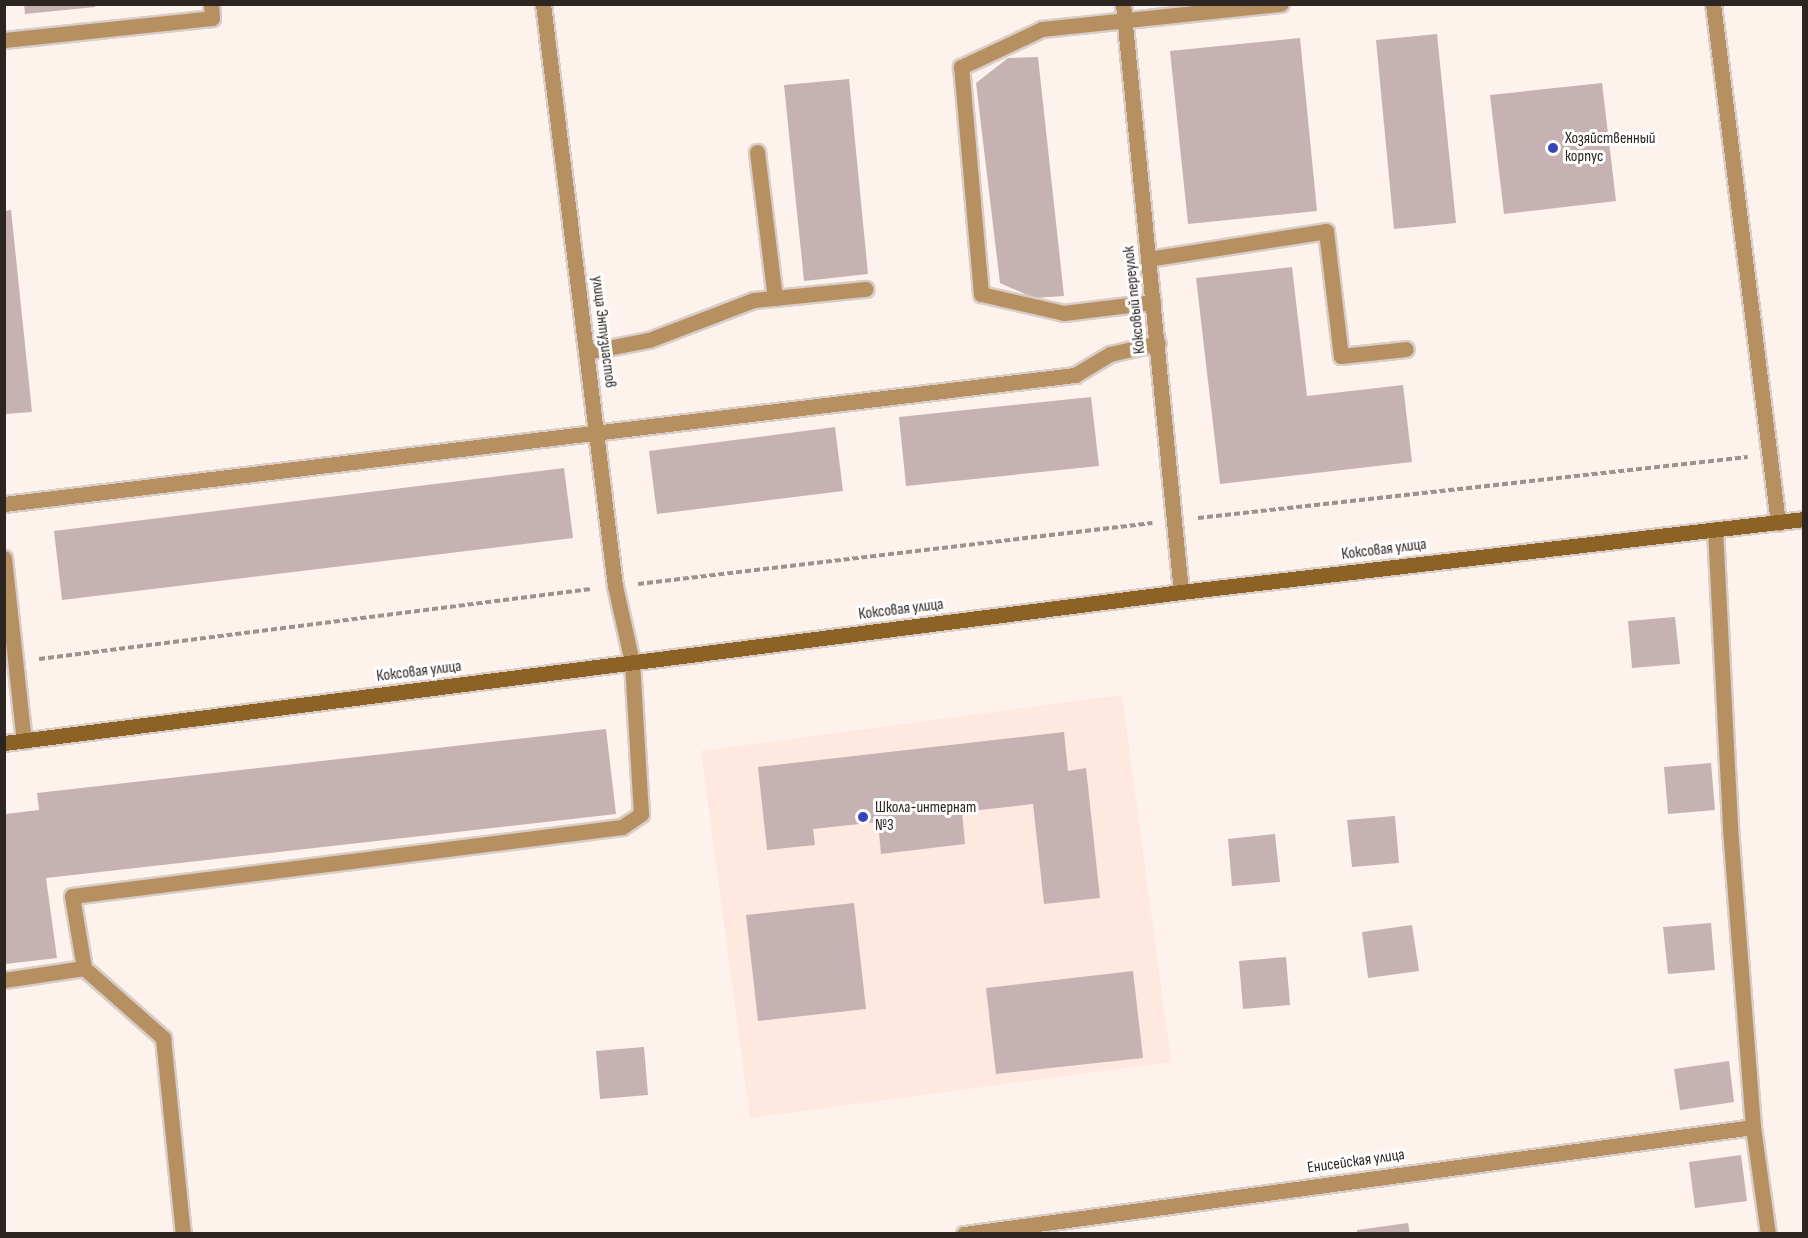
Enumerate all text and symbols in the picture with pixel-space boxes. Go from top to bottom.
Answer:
place label: Хозяйственный корпус [1565,129,1656,167]
marker: Хозяйственный корпус [1546,141,1560,155]
street label: Коксовый переулок [1120,245,1150,355]
street label: улица Энтузиастов [587,275,619,389]
street label: Коксовая улица [1340,535,1428,565]
street label: Коксовая улица [857,595,945,625]
street label: Коксовая улица [375,657,463,687]
place label: Школа-интернат №3 [875,798,976,836]
marker: Школа-интернат №3 [856,810,870,824]
street label: Енисейская улица [1306,1146,1406,1178]

